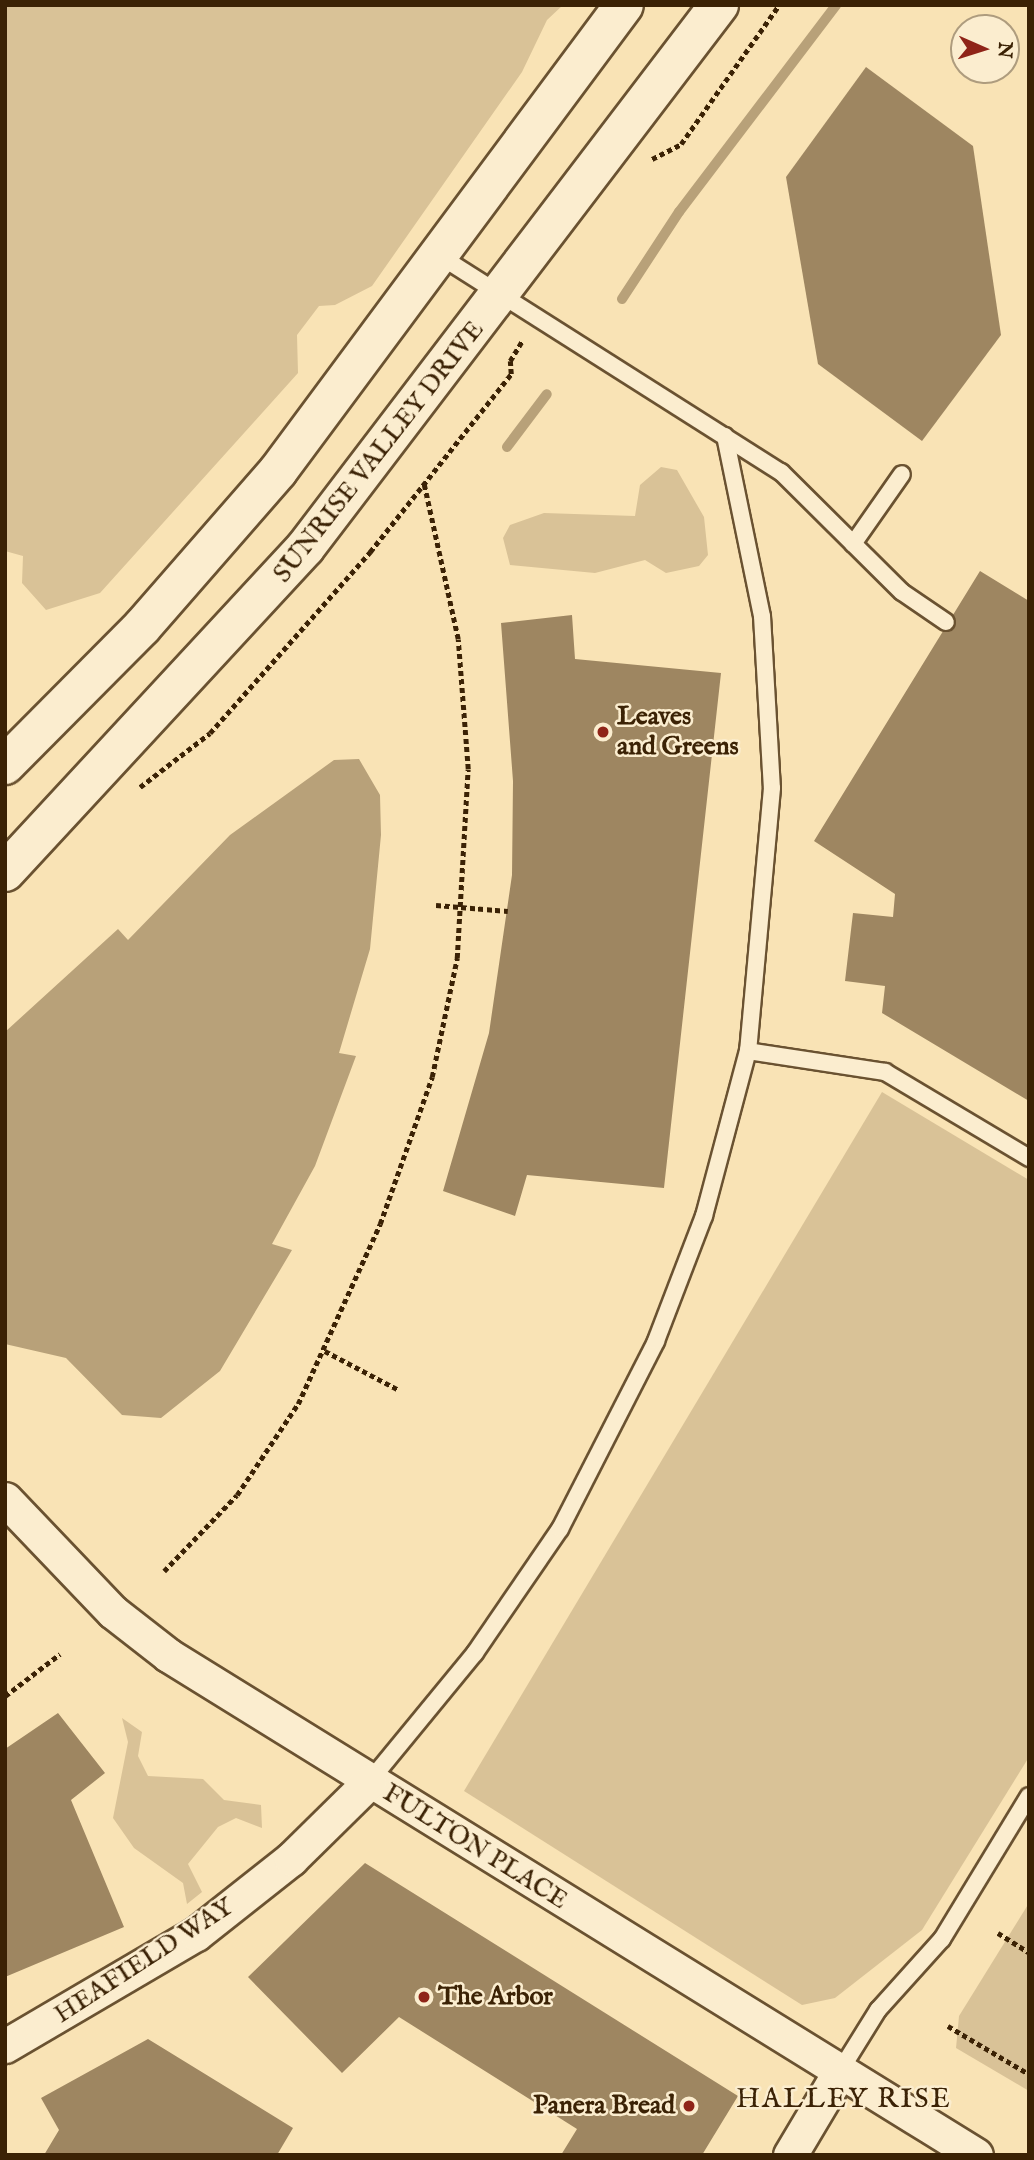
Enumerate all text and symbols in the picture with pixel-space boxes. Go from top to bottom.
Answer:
north arrow [950,14,1020,84]
text: N [992,41,1016,59]
street label: SUNRISE VALLEY DRIVE [267,315,491,589]
place label: Leaves and Greens [617,701,739,762]
marker: Leaves and Greens [595,724,611,740]
street label: FULTON PLACE [377,1778,573,1916]
street label: HEAFIELD WAY [49,1892,239,2030]
place label: The Arbor [438,1981,553,2013]
marker: The Arbor [416,1989,432,2005]
district label: HALLEY RISE [737,2083,951,2117]
place label: Panera Bread [533,2090,675,2122]
marker: Panera Bread [681,2098,697,2114]

